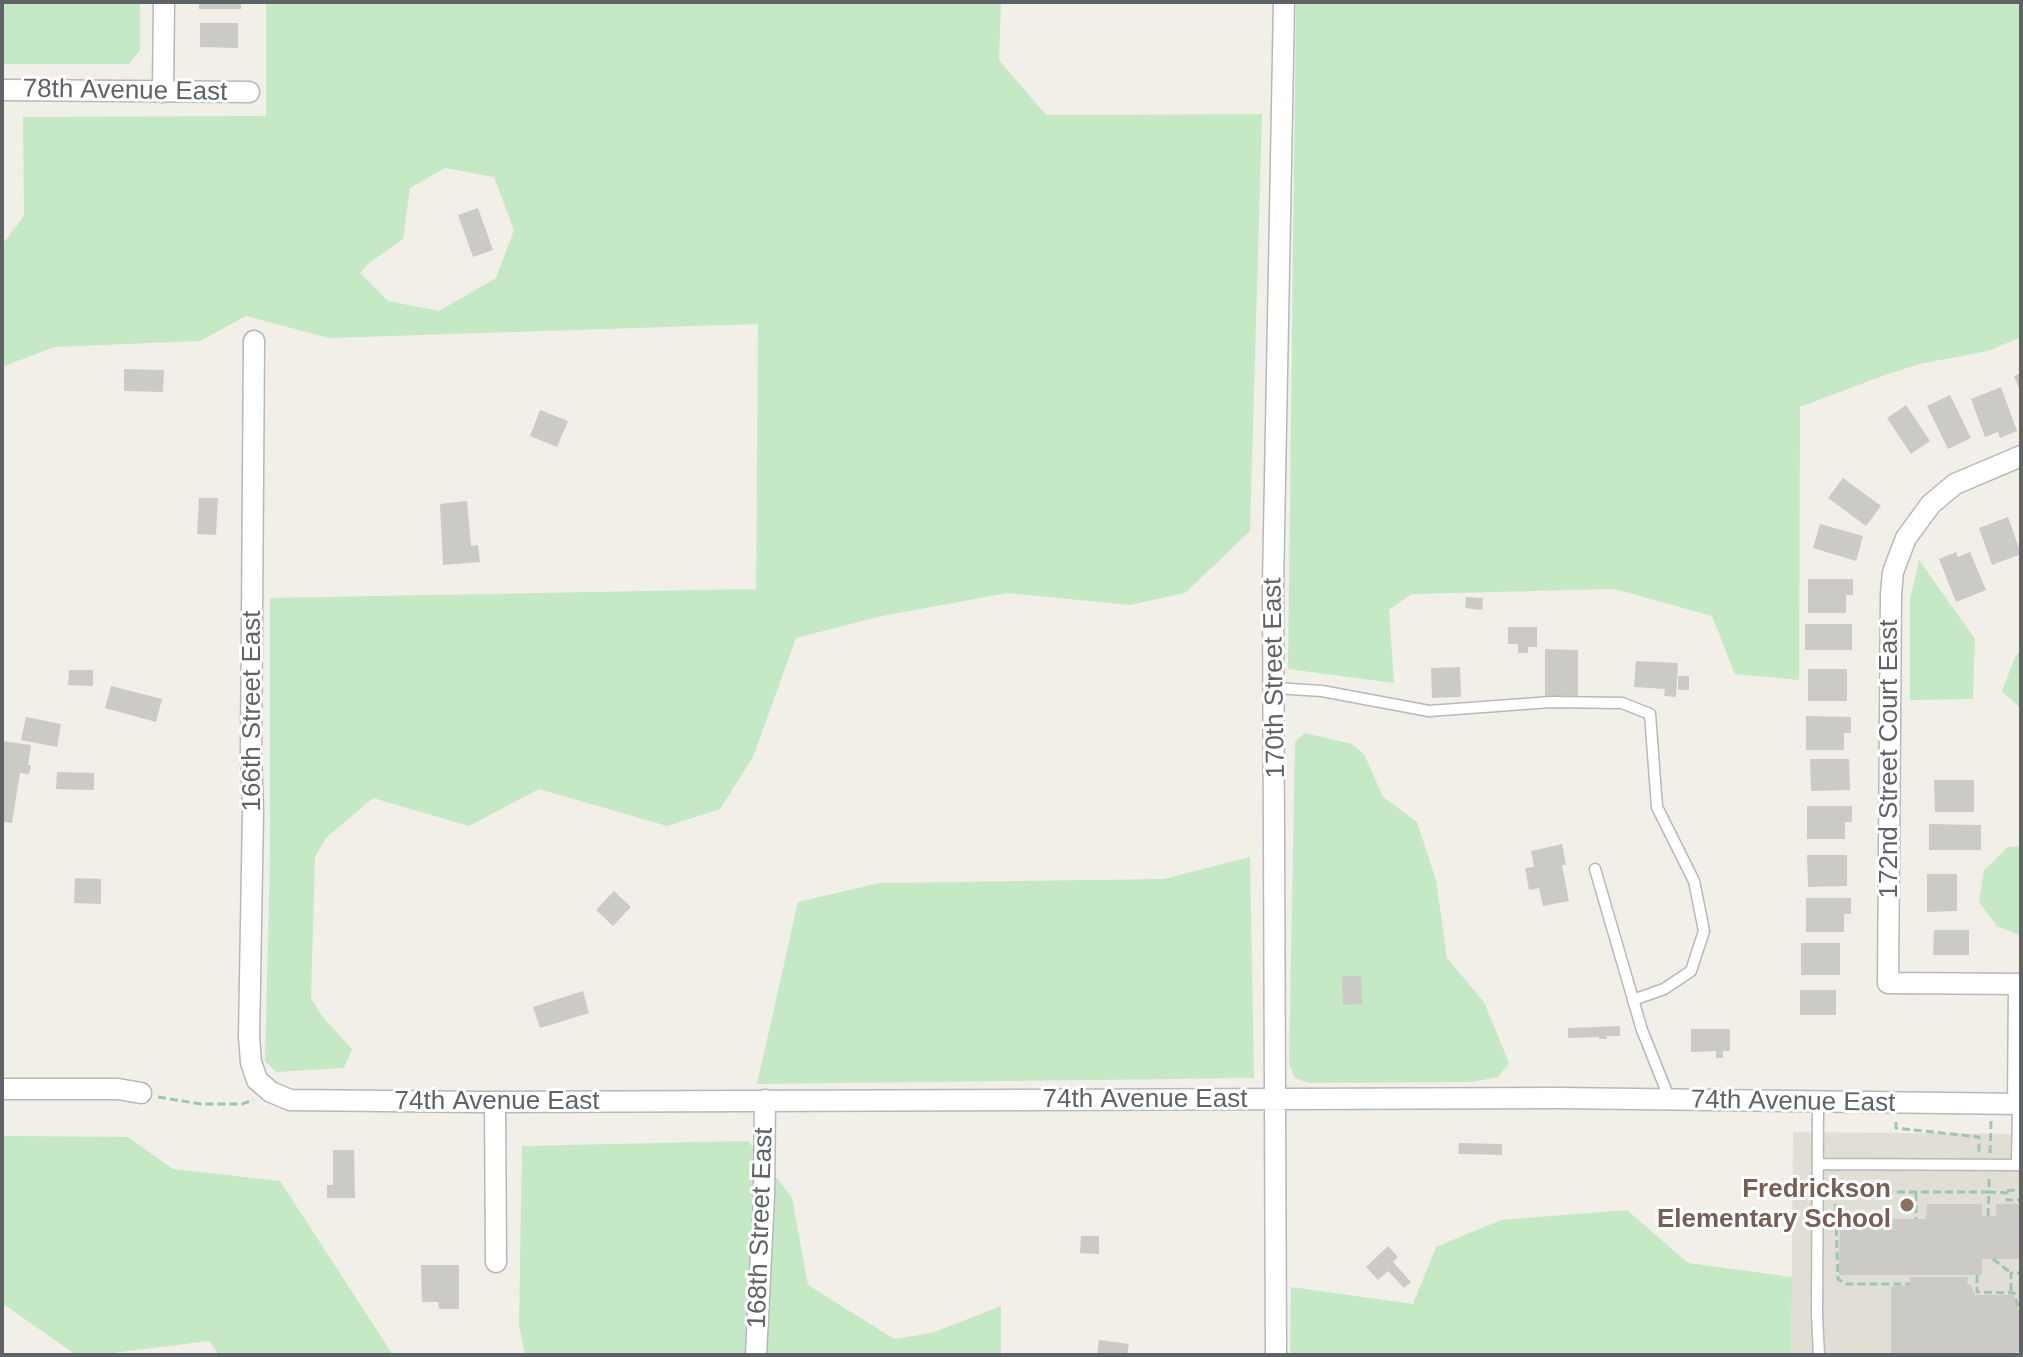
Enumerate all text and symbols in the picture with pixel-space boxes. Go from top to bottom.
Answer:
street label: 78th Avenue East [22,74,228,108]
street label: 170th Street East [1258,577,1292,779]
street label: 166th Street East [237,611,269,811]
street label: 172nd Street Court East [1874,620,1906,898]
street label: 74th Avenue East [1043,1084,1247,1116]
street label: 74th Avenue East [1690,1085,1896,1119]
street label: 74th Avenue East [395,1086,599,1118]
street label: 168th Street East [742,1127,780,1329]
place label: Fredrickson Elementary School [1657,1174,1891,1236]
marker: Fredrickson Elementary School [1898,1196,1916,1214]

